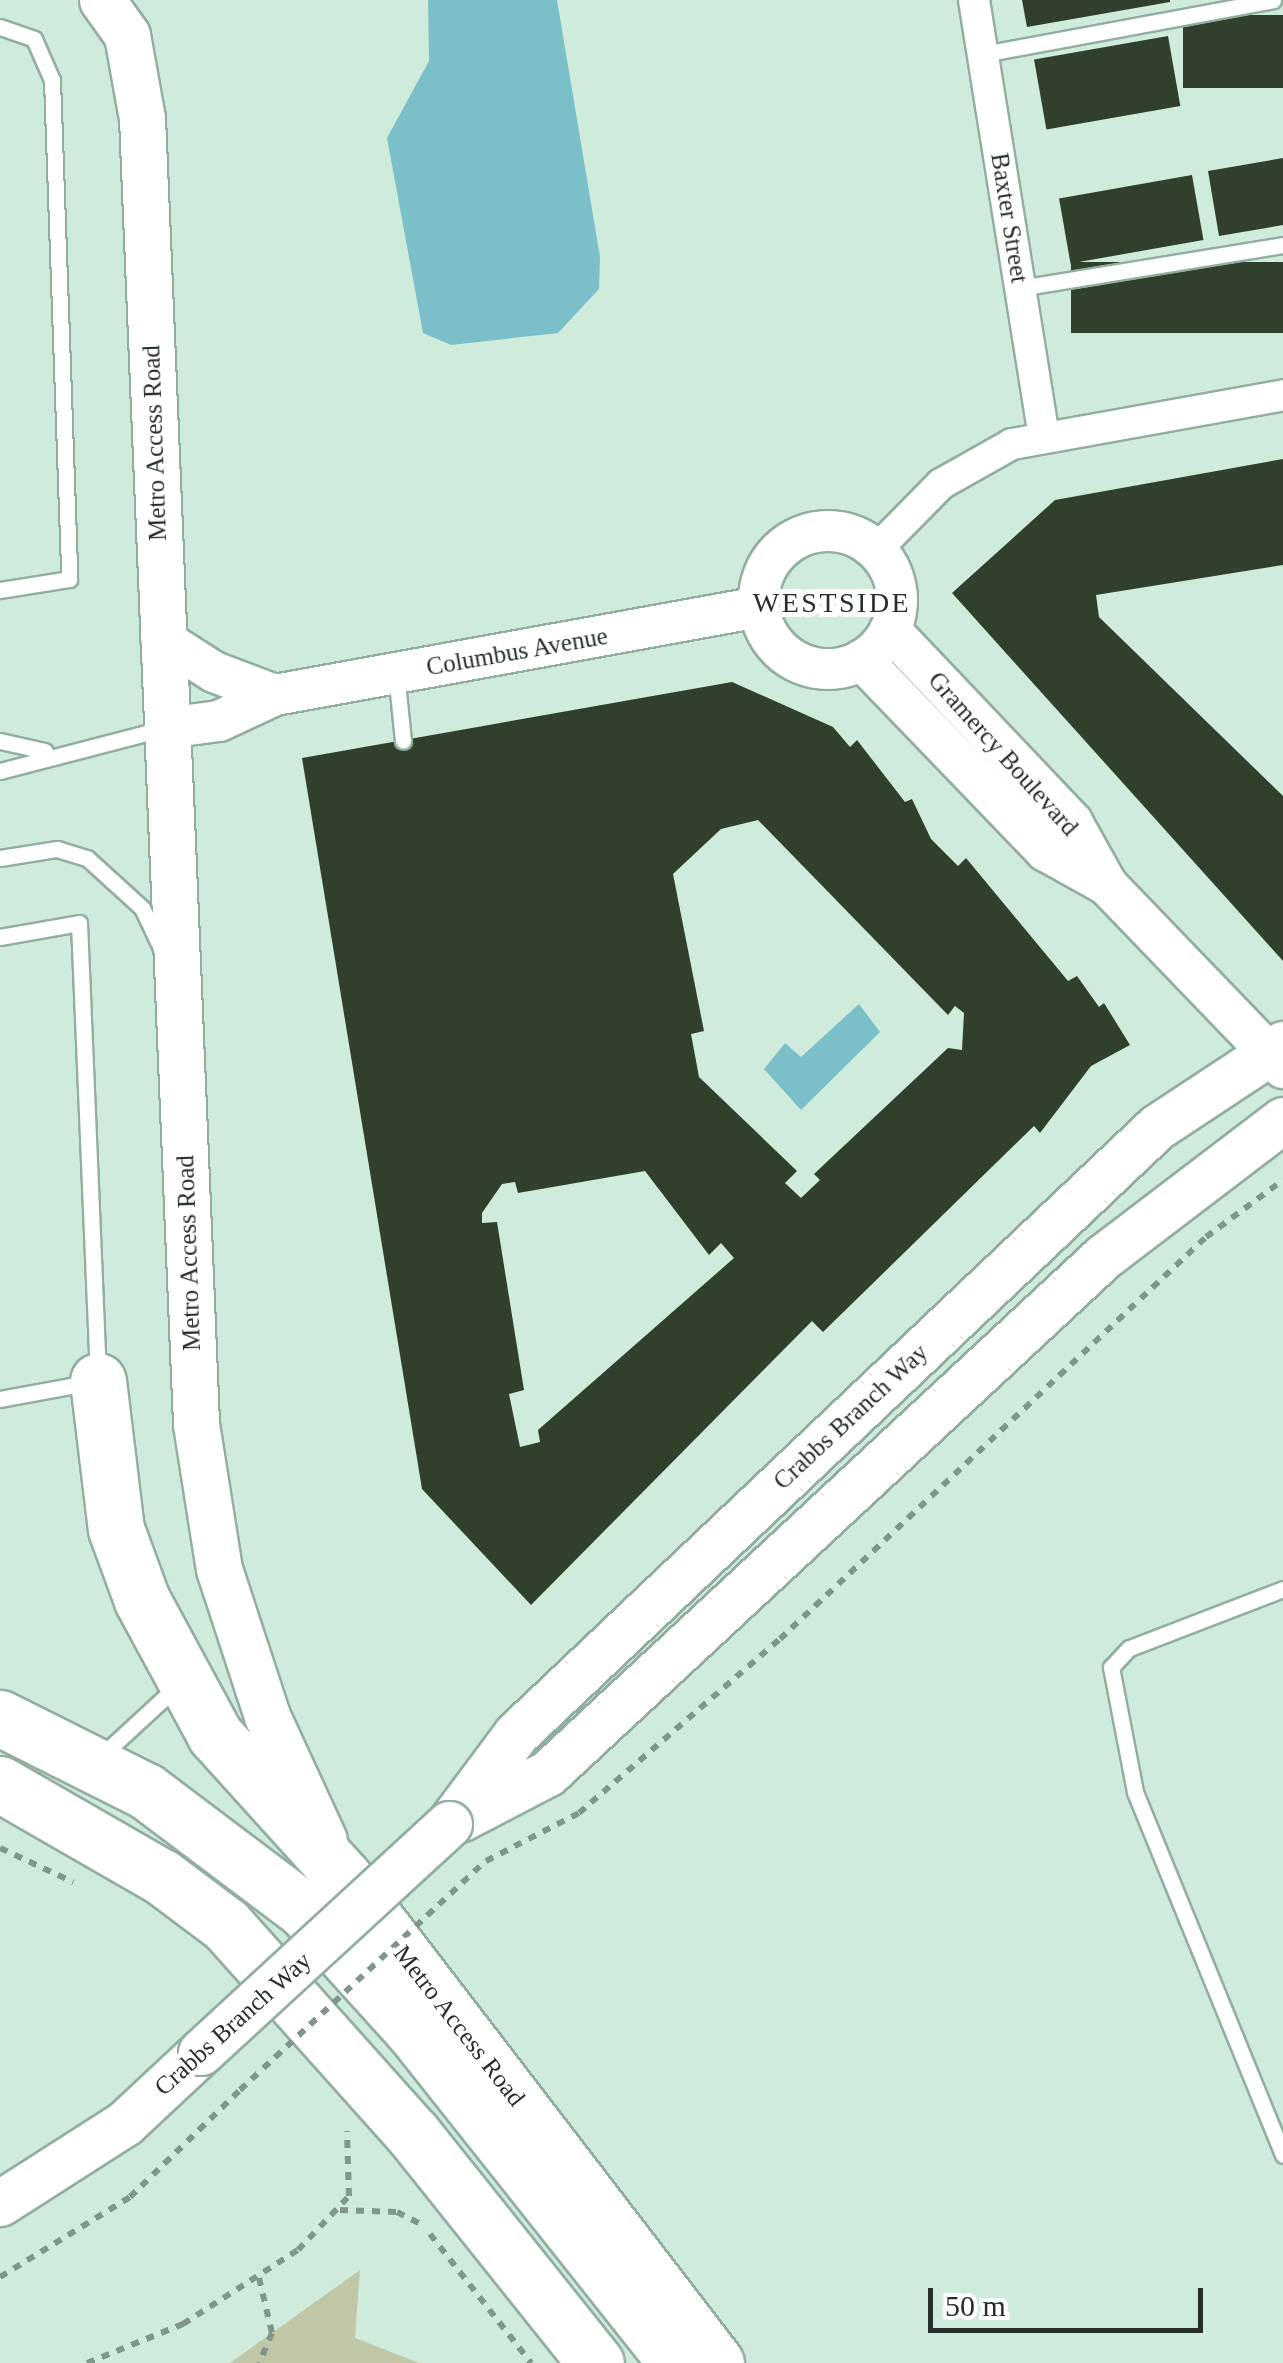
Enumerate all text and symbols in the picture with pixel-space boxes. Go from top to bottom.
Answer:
street label: Baxter Street [984,151,1034,285]
street label: Metro Access Road [137,344,173,542]
district label: WESTSIDE [753,586,911,620]
street label: Columbus Avenue [423,621,611,683]
street label: Gramercy Boulevard [921,666,1085,842]
street label: Metro Access Road [171,1154,207,1352]
street label: Crabbs Branch Way [767,1338,935,1496]
street label: Metro Access Road [386,1939,532,2113]
street label: Crabbs Branch Way [148,1946,318,2102]
scale bar [933,2268,1208,2330]
text: 50 m [945,2289,1006,2322]

